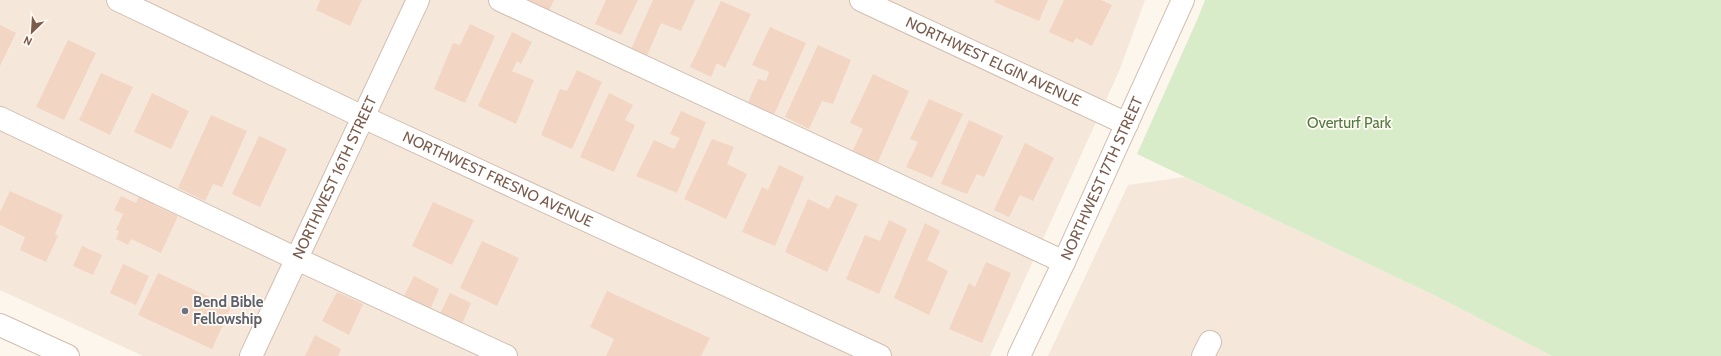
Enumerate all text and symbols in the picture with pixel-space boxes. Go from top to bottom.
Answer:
north arrow [12,12,52,52]
street label: NORTHWEST ELGIN AVENUE [903,13,1084,110]
text: N [21,33,34,49]
street label: NORTHWEST 16TH STREET [289,93,381,262]
street label: NORTHWEST 17TH STREET [1057,94,1147,263]
park label: Overturf Park [1307,114,1391,132]
street label: NORTHWEST FRESNO AVENUE [400,128,596,231]
place label: Bend Bible Fellowship [193,293,264,328]
marker: Bend Bible Fellowship [180,306,190,316]

